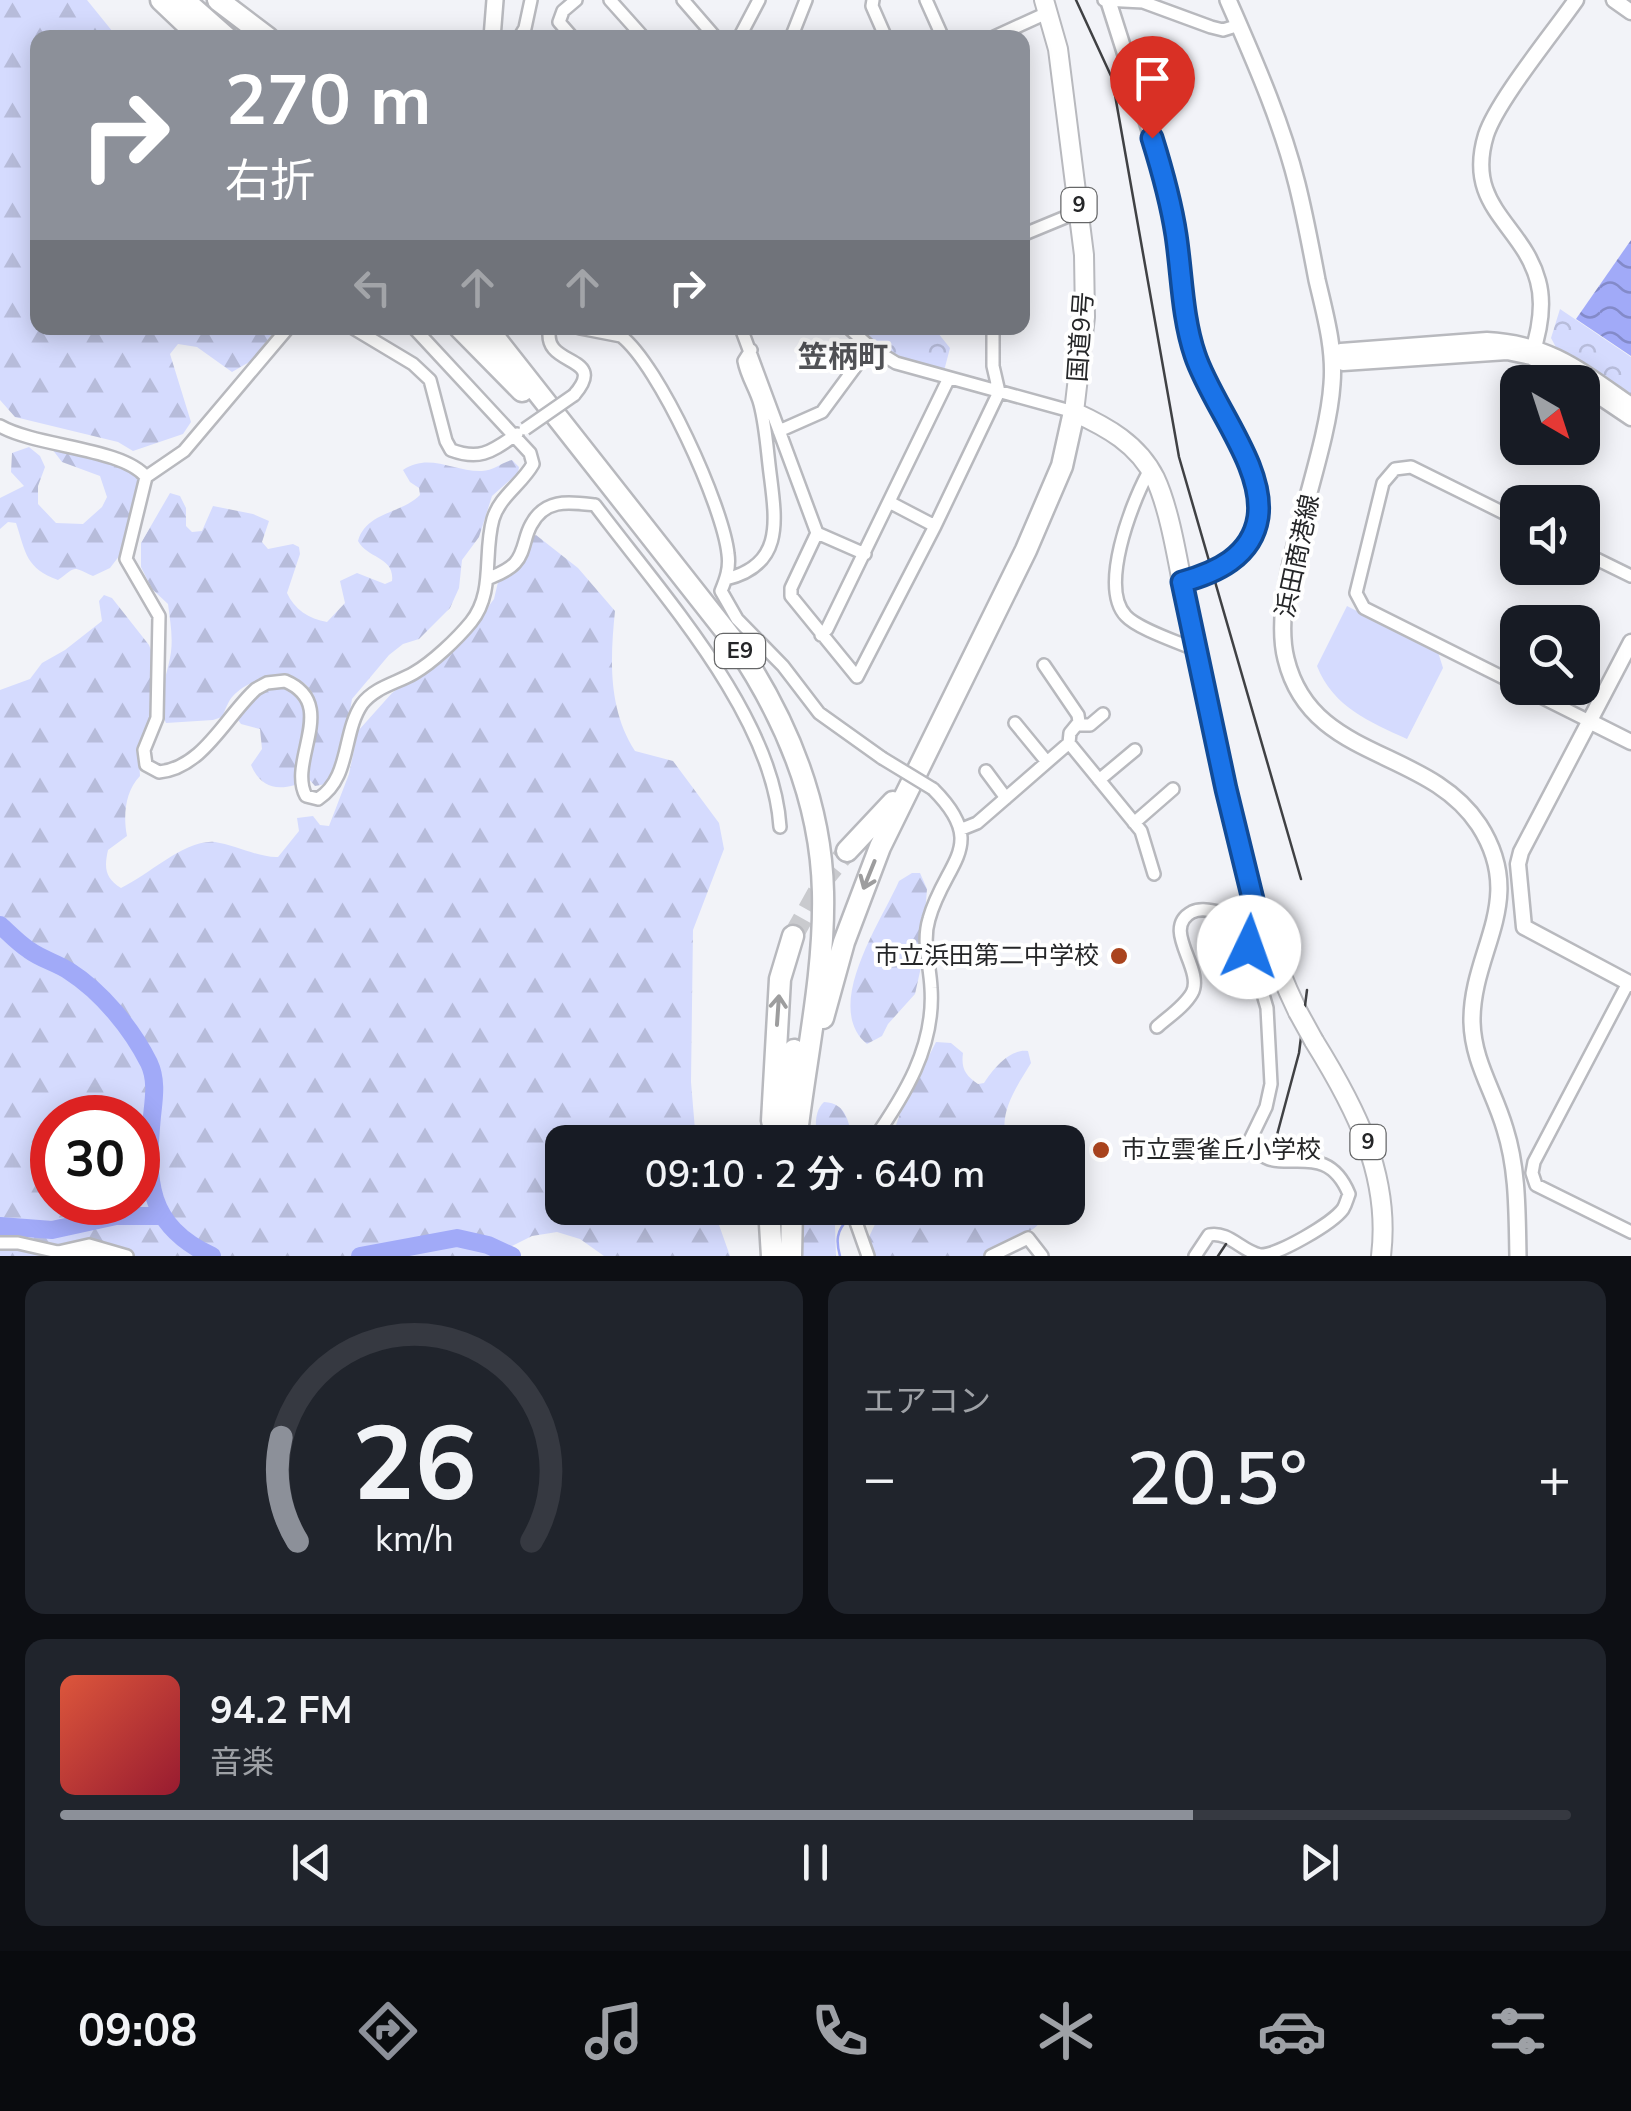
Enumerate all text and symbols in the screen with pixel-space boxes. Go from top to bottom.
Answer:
pin [1110,36,1195,139]
icon: arrive [1125,51,1180,106]
text: 270 m [225,53,431,149]
icon: right [60,70,190,200]
text: 右折 [225,151,315,212]
road number: 9 [1062,188,1096,222]
icon: left [345,260,400,315]
icon: ahead [450,260,505,315]
icon: ahead [555,260,610,315]
icon: right [660,260,715,315]
street label: 国道9号 [1061,291,1101,383]
district label: 笠柄町 [798,337,888,378]
north arrow [1500,365,1600,465]
map controls [1500,365,1600,705]
button: sound [1500,485,1600,585]
street label: 浜田商港線 [1268,491,1328,621]
button: search [1500,605,1600,705]
road number: E9 [715,634,765,668]
one-way arrow [858,859,876,890]
position arrow [1197,895,1301,999]
place label: 市立浜田第二中学校 [874,939,1099,973]
marker: 市立浜田第二中学校 [1108,945,1130,967]
one-way arrow [769,995,788,1027]
speed limit sign: 30 [30,1095,160,1225]
road number: 9 [1350,1125,1386,1159]
place label: 市立雲雀丘小学校 [1121,1133,1321,1167]
marker: 市立雲雀丘小学校 [1090,1139,1112,1161]
text: 09:10 · 2 分 · 640 m [645,1149,985,1200]
text: エアコン [863,1380,991,1423]
text: 26 [352,1394,476,1536]
text: 20.5° [1127,1428,1307,1530]
text: − [863,1441,896,1516]
text: + [1538,1441,1571,1516]
text: km/h [375,1515,453,1564]
text: 94.2 FM [210,1685,352,1736]
text: 音楽 [210,1741,274,1784]
icon: previous [284,1835,339,1890]
icon: pause [788,1835,843,1890]
icon: next [1292,1835,1347,1890]
icon: directions [353,1996,423,2066]
icon: music [579,1996,649,2066]
icon: phone [805,1996,875,2066]
icon: climate [1031,1996,1101,2066]
icon: car [1257,1996,1327,2066]
icon: filters [1483,1996,1553,2066]
text: 09:08 [78,2001,197,2062]

